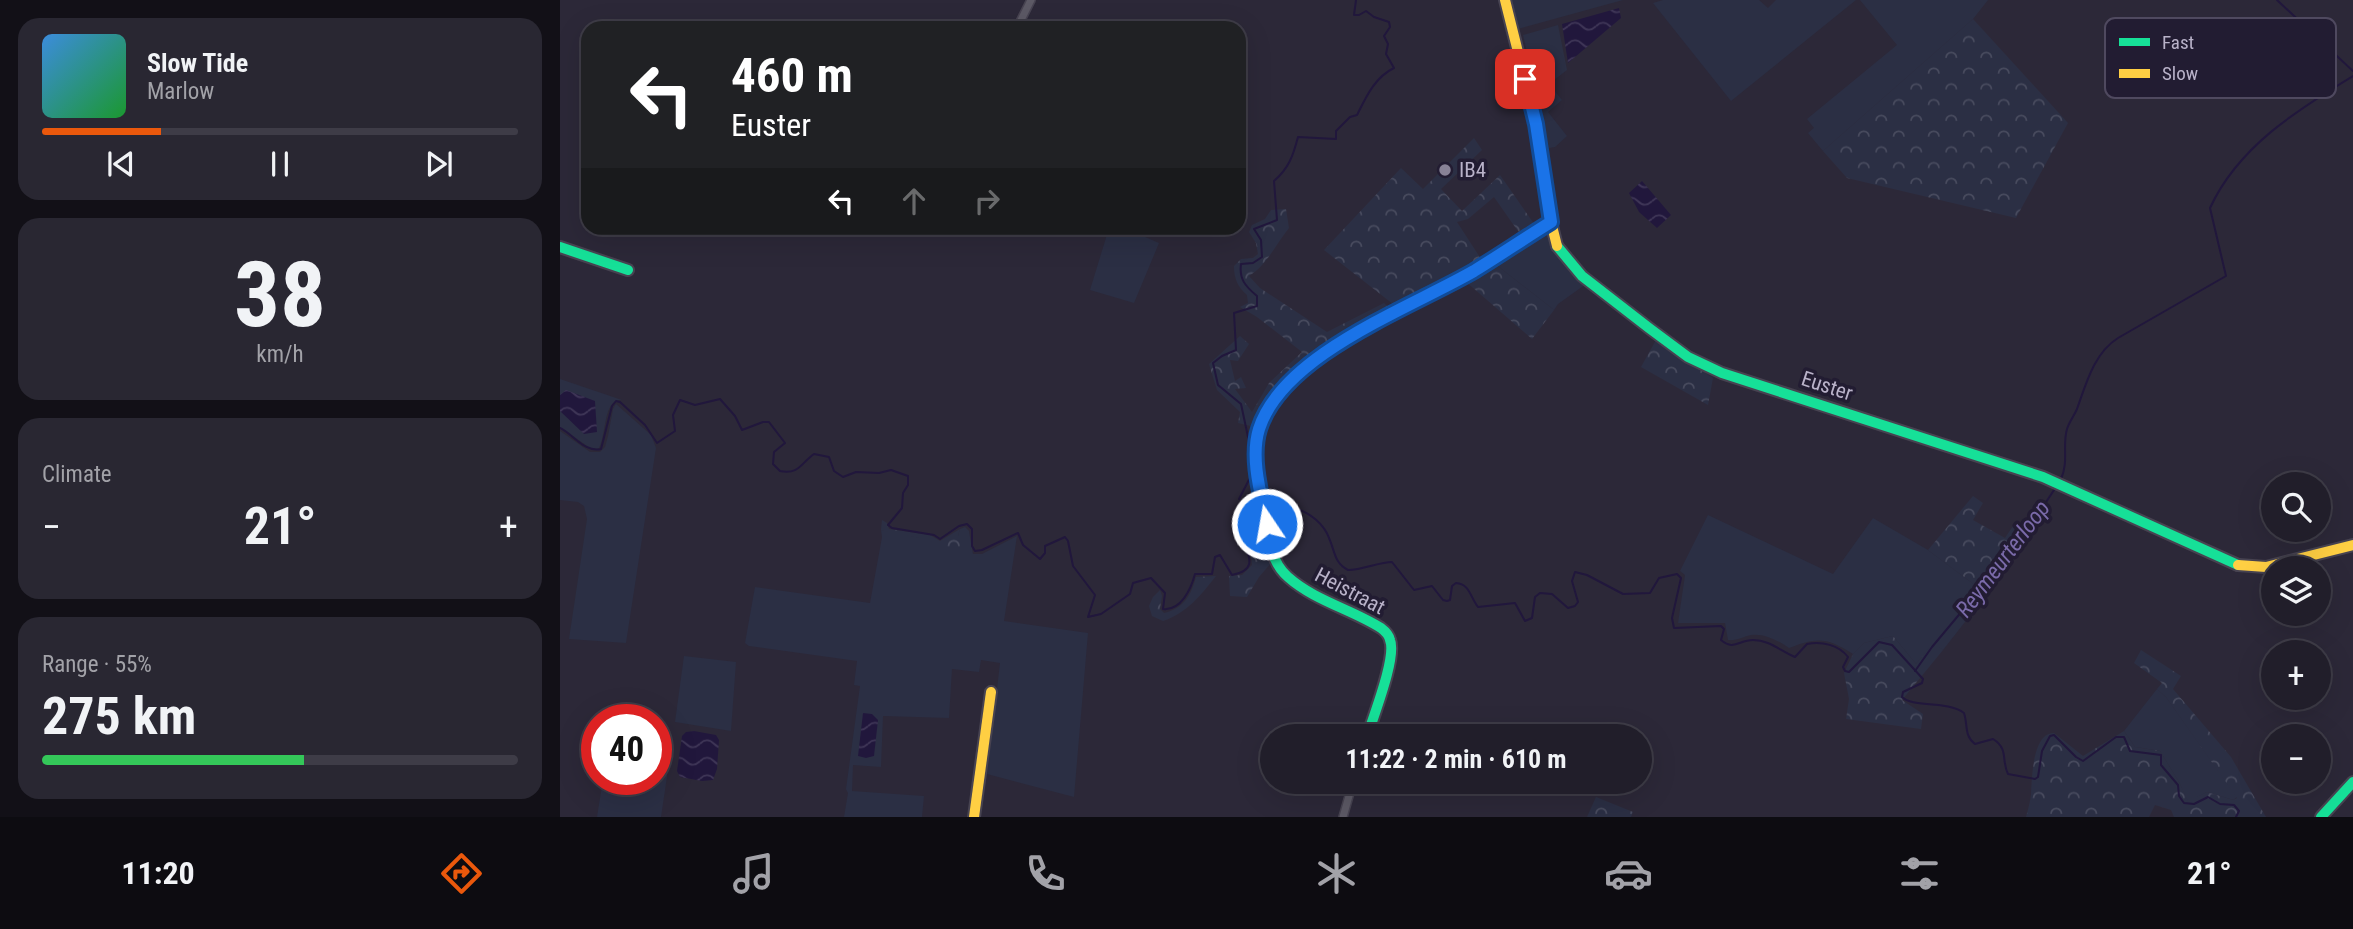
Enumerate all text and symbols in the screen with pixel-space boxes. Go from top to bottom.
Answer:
legend [2105,18,2336,98]
text: Fast [2162,31,2194,54]
text: 460 m [731,47,853,104]
text: Slow Tide [147,48,248,78]
icon: left [616,49,707,140]
pin [1495,49,1555,109]
icon: arrive [1506,60,1544,98]
text: Slow [2162,62,2198,85]
text: Marlow [147,78,214,105]
text: Euster [731,106,811,144]
icon: previous [102,145,140,183]
icon: pause [261,145,299,183]
icon: next [420,145,458,183]
place label: IB4 [1459,158,1486,182]
marker: IB4 [1437,162,1453,178]
icon: left [822,182,860,220]
icon: ahead [895,182,933,220]
icon: right [968,182,1006,220]
text: 38 [234,242,326,348]
text: km/h [256,341,304,368]
street label: Euster [1798,366,1856,406]
text: Climate [42,461,112,488]
map controls [2261,472,2331,794]
button: search [2261,472,2331,542]
position arrow [1230,487,1304,561]
water label: Reymeurterloop [1950,495,2056,623]
text: 21° [244,496,316,557]
text: − [42,505,61,549]
text: + [499,505,518,549]
button: layers [2261,556,2331,626]
street label: Heistraat [1311,563,1389,619]
button: + [2261,640,2331,710]
text: Range · 55% [42,651,152,678]
text: 275 km [42,686,196,747]
speed limit sign: 40 [581,704,672,795]
button: − [2261,724,2331,794]
text: 11:22 · 2 min · 610 m [1346,744,1566,774]
icon: directions [437,849,486,898]
icon: music [729,849,778,898]
icon: phone [1021,849,1070,898]
icon: climate [1312,849,1361,898]
icon: car [1604,849,1653,898]
icon: filters [1895,849,1944,898]
text: 11:20 [121,854,195,892]
text: 21° [2187,854,2232,892]

